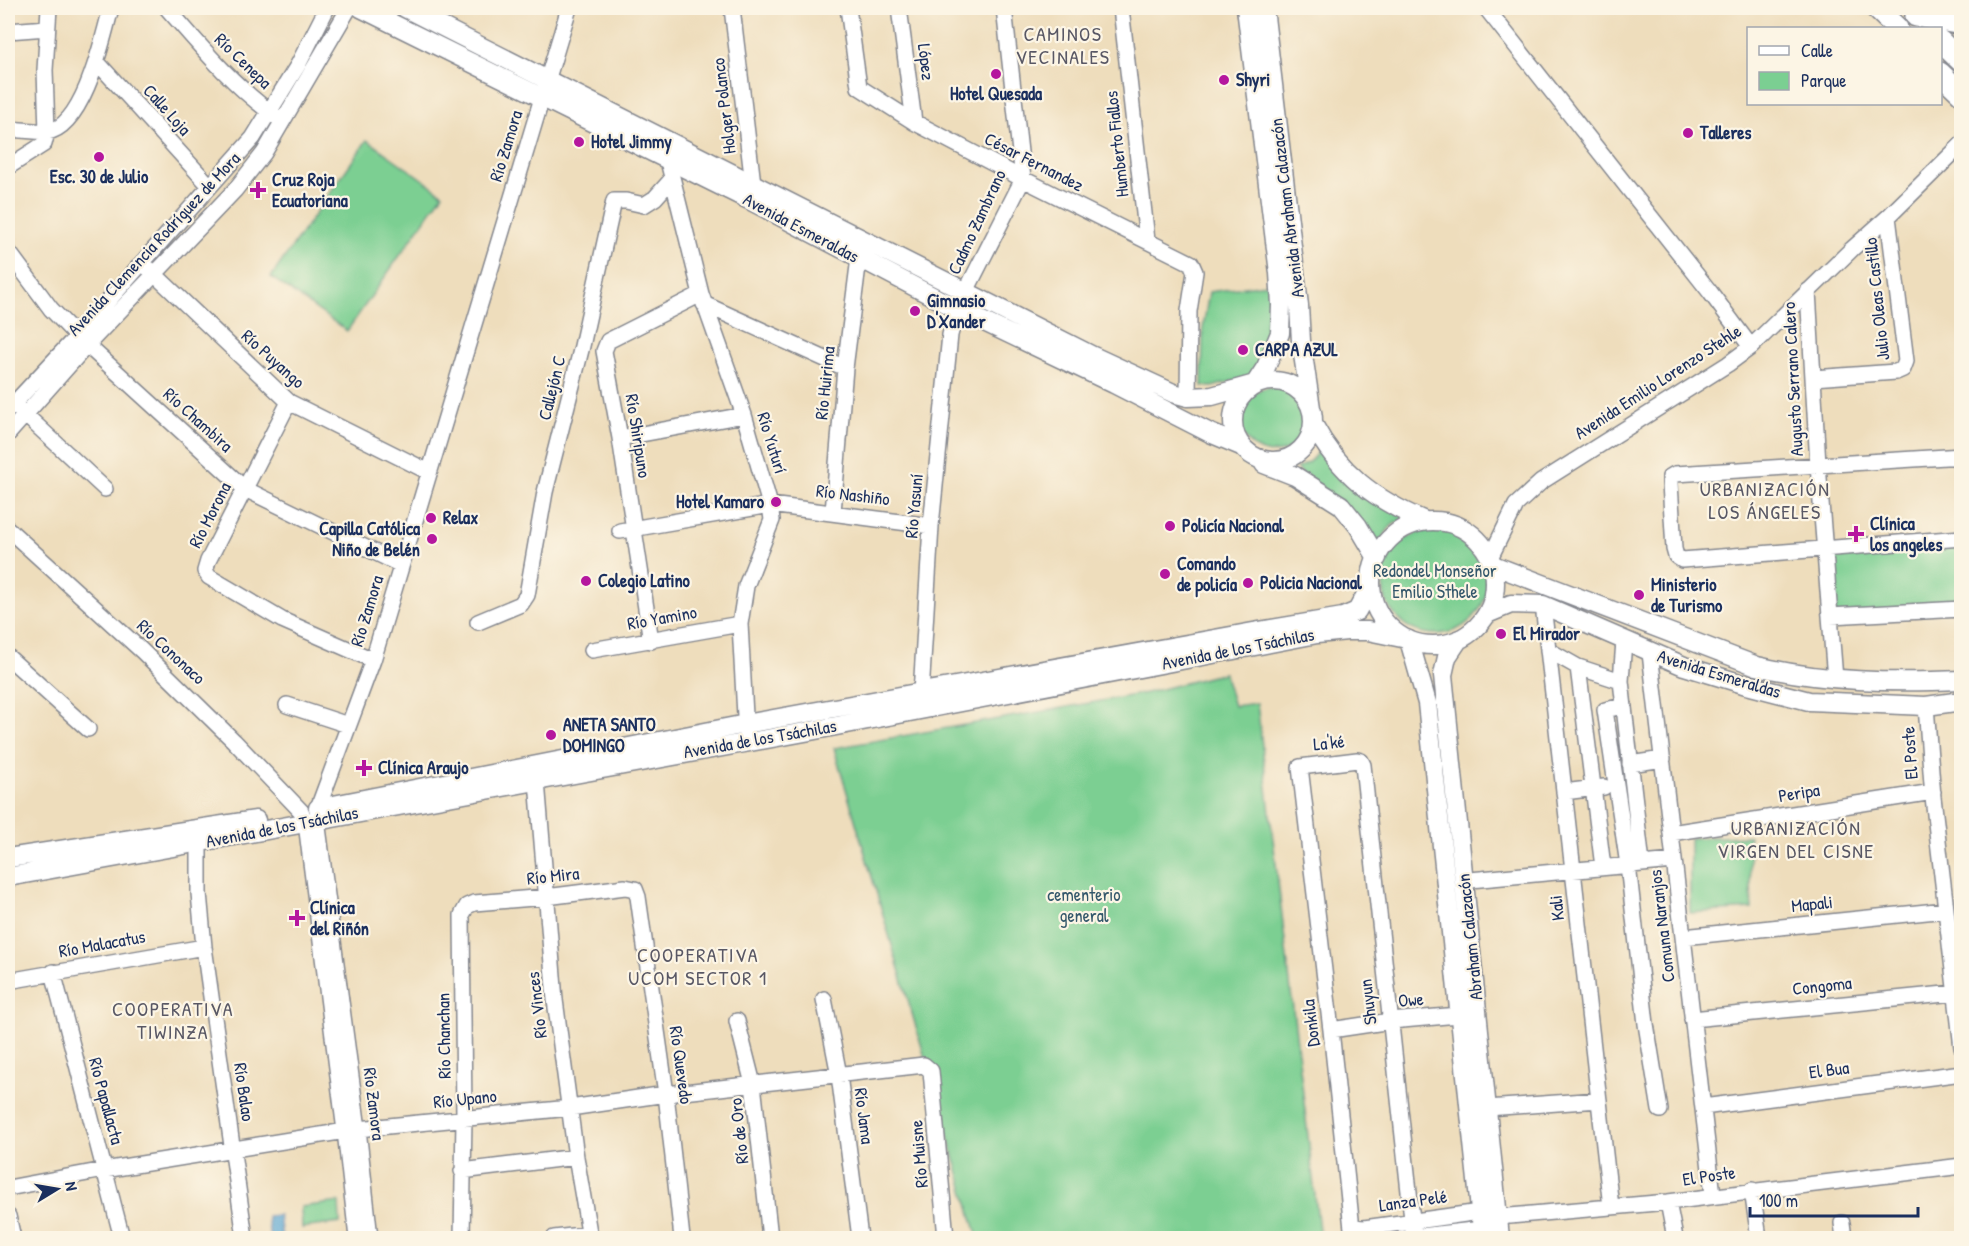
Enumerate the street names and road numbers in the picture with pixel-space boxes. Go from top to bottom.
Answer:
street label: Río Cenepa [209,27,277,94]
street label: López [912,42,941,82]
street label: Holger Polanco [705,56,742,156]
street label: Calle Loja [138,79,197,141]
street label: Humberto Fiallos [1098,90,1135,198]
street label: Río Zamora [483,107,528,185]
street label: Avenida Abraham Calazacón [1263,117,1310,299]
street label: César Fernandez [980,126,1088,197]
street label: Avenida Clemencia Rodríguez de Mora [62,146,246,341]
street label: Cadmo Zambrano [941,165,1012,278]
street label: Avenida Esmeraldas [739,187,863,269]
street label: Julio Oleas Castillo [1858,236,1895,362]
street label: Augusto Serrano Calero [1776,301,1809,457]
street label: Avenida Emilio Lorenzo Stehle [1569,318,1746,445]
street label: Río Puyango [236,323,311,394]
street label: Río Huirima [808,345,841,421]
street label: Callejón C [531,353,572,423]
street label: Río Chambira [158,382,239,458]
street label: Río Shiripuno [620,392,657,480]
street label: Río Yuturí [751,409,794,477]
street label: Río Yasuní [898,473,929,539]
street label: Río Morona [182,477,237,552]
street label: Río Nashiño [815,478,891,511]
street label: Río Zamora [344,572,389,650]
street label: Río Yamino [625,599,699,636]
street label: Río Cononaco [132,613,211,690]
street label: Avenida de los Tsáchilas [1160,621,1316,676]
street label: Avenida Esmeraldas [1654,643,1784,704]
street label: Avenida de los Tsáchilas [682,713,838,764]
street label: El Poste [1895,726,1924,780]
street label: La'ké [1312,728,1346,757]
street label: Peripa [1776,777,1821,808]
street label: Avenida de los Tsáchilas [204,799,360,854]
street label: Río Mira [526,860,580,891]
street label: Comuna Naranjos [1642,868,1681,984]
street label: Abraham Calazacón [1450,873,1489,1002]
street label: Mapali [1790,889,1834,918]
street label: Kali [1543,894,1570,922]
street label: Río Malacatus [57,924,147,963]
street label: Río Vinces [520,970,553,1040]
street label: Congoma [1791,970,1853,1001]
street label: Shuyun [1352,978,1383,1026]
street label: Owe [1397,986,1425,1013]
street label: Río Chanchan [430,993,457,1079]
street label: Donkila [1295,998,1326,1048]
street label: Río Quevedo [664,1024,699,1105]
street label: Río Papallacta [83,1055,130,1147]
street label: El Bua [1807,1055,1850,1084]
street label: Río Balao [228,1061,261,1123]
street label: Río Zamora [358,1066,391,1142]
street label: Río Upano [432,1083,498,1114]
street label: Río Jama [849,1086,880,1146]
street label: Río de Oro [723,1097,754,1165]
street label: Río Muisne [903,1119,934,1189]
street label: El Poste [1681,1159,1737,1192]
street label: Lanza Pelé [1377,1183,1449,1218]

